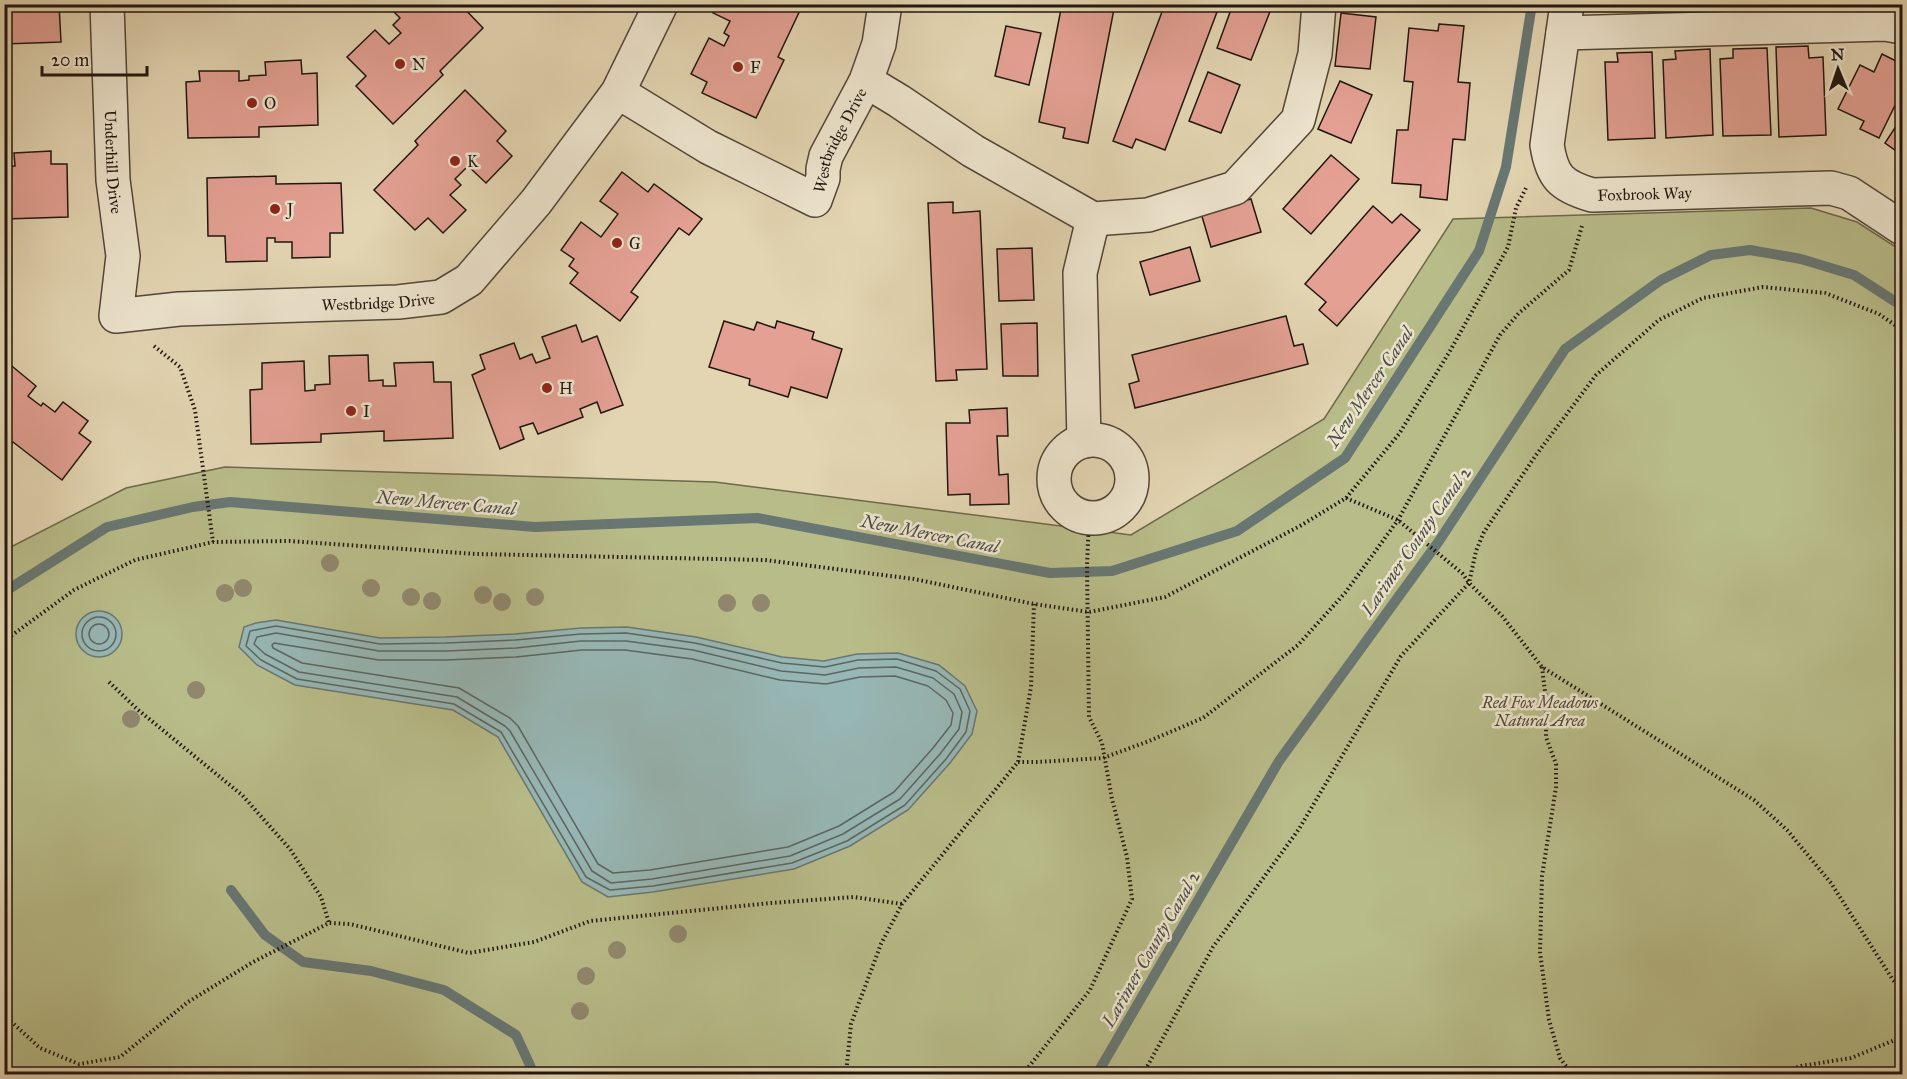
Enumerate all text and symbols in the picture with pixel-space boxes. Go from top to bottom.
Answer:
scale bar [42,39,147,77]
north arrow [1808,39,1868,99]
text: N [1830,45,1845,64]
text: 20 m [51,49,89,71]
place label: N [412,55,426,74]
marker: N [393,57,407,71]
place label: F [750,58,761,77]
marker: F [731,60,745,74]
street label: Westbridge Drive [809,84,871,196]
place label: O [264,94,276,113]
marker: O [245,96,259,110]
street label: Underhill Drive [101,110,126,215]
place label: K [467,152,479,171]
marker: K [448,154,462,168]
street label: Foxbrook Way [1597,183,1693,205]
place label: J [285,200,294,220]
marker: J [268,202,282,216]
place label: G [629,234,641,253]
marker: G [610,236,624,250]
street label: Westbridge Drive [321,289,436,314]
water label: New Mercer Canal [1321,321,1419,452]
place label: H [559,379,573,398]
marker: H [540,381,554,395]
place label: I [363,402,370,421]
marker: I [344,404,358,418]
water label: Larimer County Canal 2 [1356,462,1476,621]
water label: New Mercer Canal [375,486,519,520]
water label: New Mercer Canal [858,510,1003,559]
park label: Red Fox Meadows Natural Area [1481,693,1598,730]
water label: Larimer County Canal 2 [1097,867,1205,1032]

